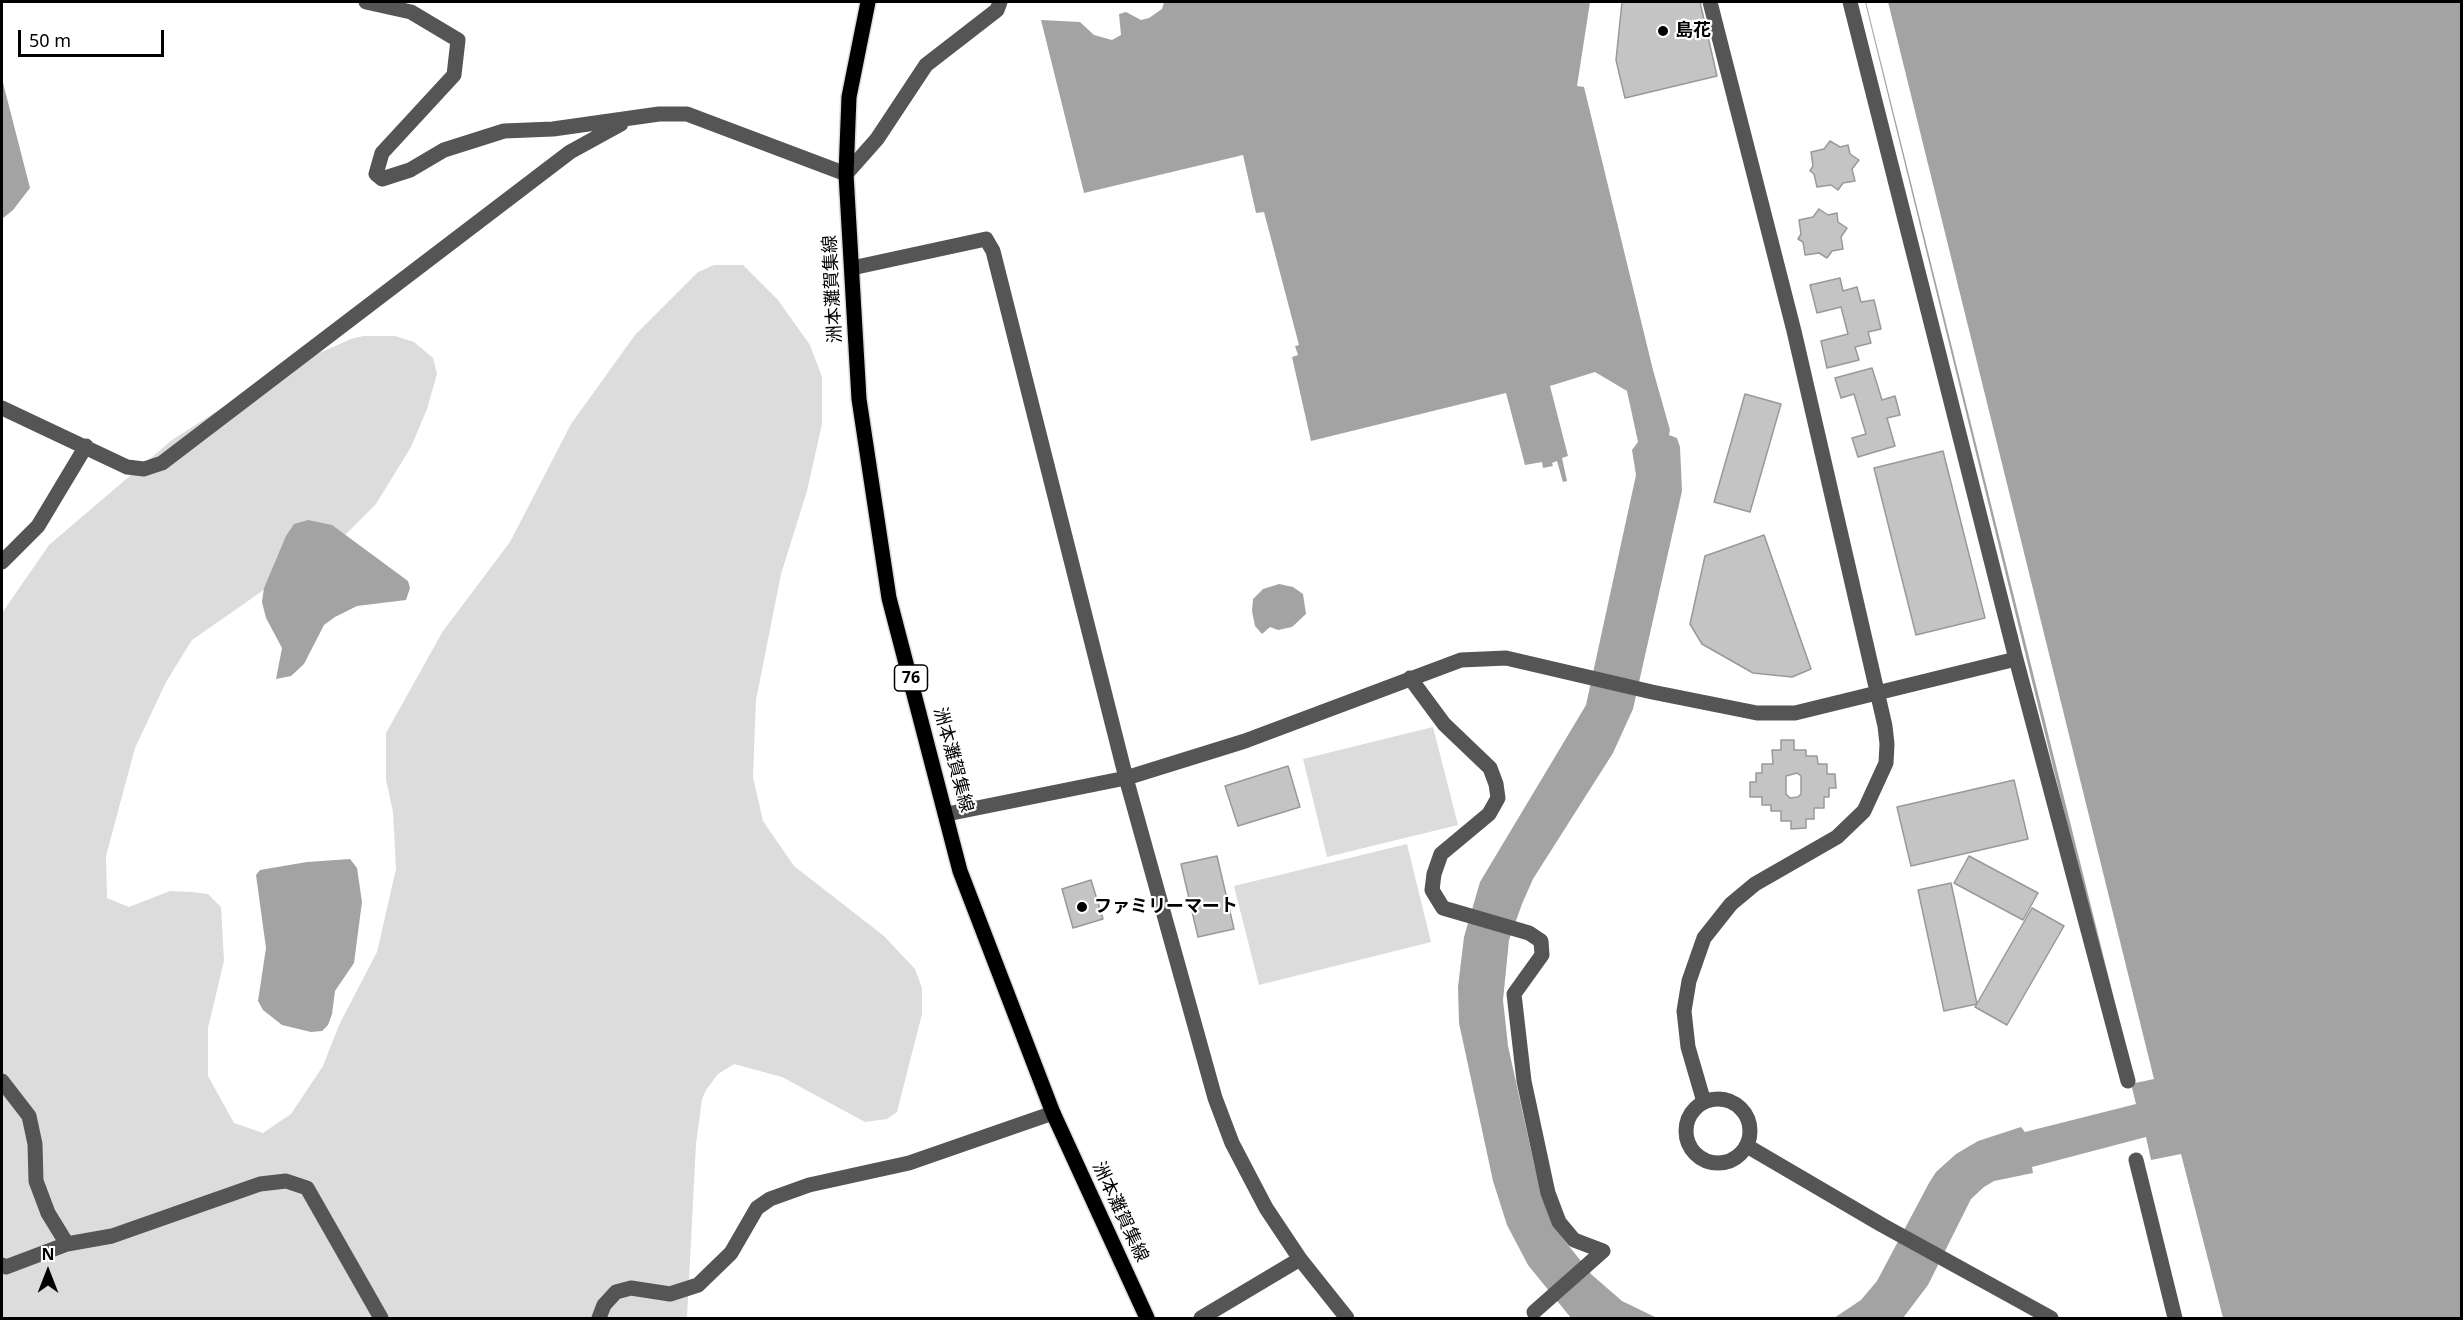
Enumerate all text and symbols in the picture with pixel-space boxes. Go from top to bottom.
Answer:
scale bar [21,18,166,56]
place label: 島花 [1675,20,1711,42]
marker: 島花 [1656,24,1670,38]
text: 50 m [29,28,71,52]
street label: 洲本灘賀集線 [819,235,847,343]
road number: 76 [894,665,928,691]
street label: 洲本灘賀集線 [929,705,977,815]
place label: ファミリーマート [1094,896,1238,918]
marker: ファミリーマート [1075,900,1089,914]
street label: 洲本灘賀集線 [1087,1158,1153,1266]
north arrow [18,1242,78,1302]
text: N [41,1243,55,1265]

